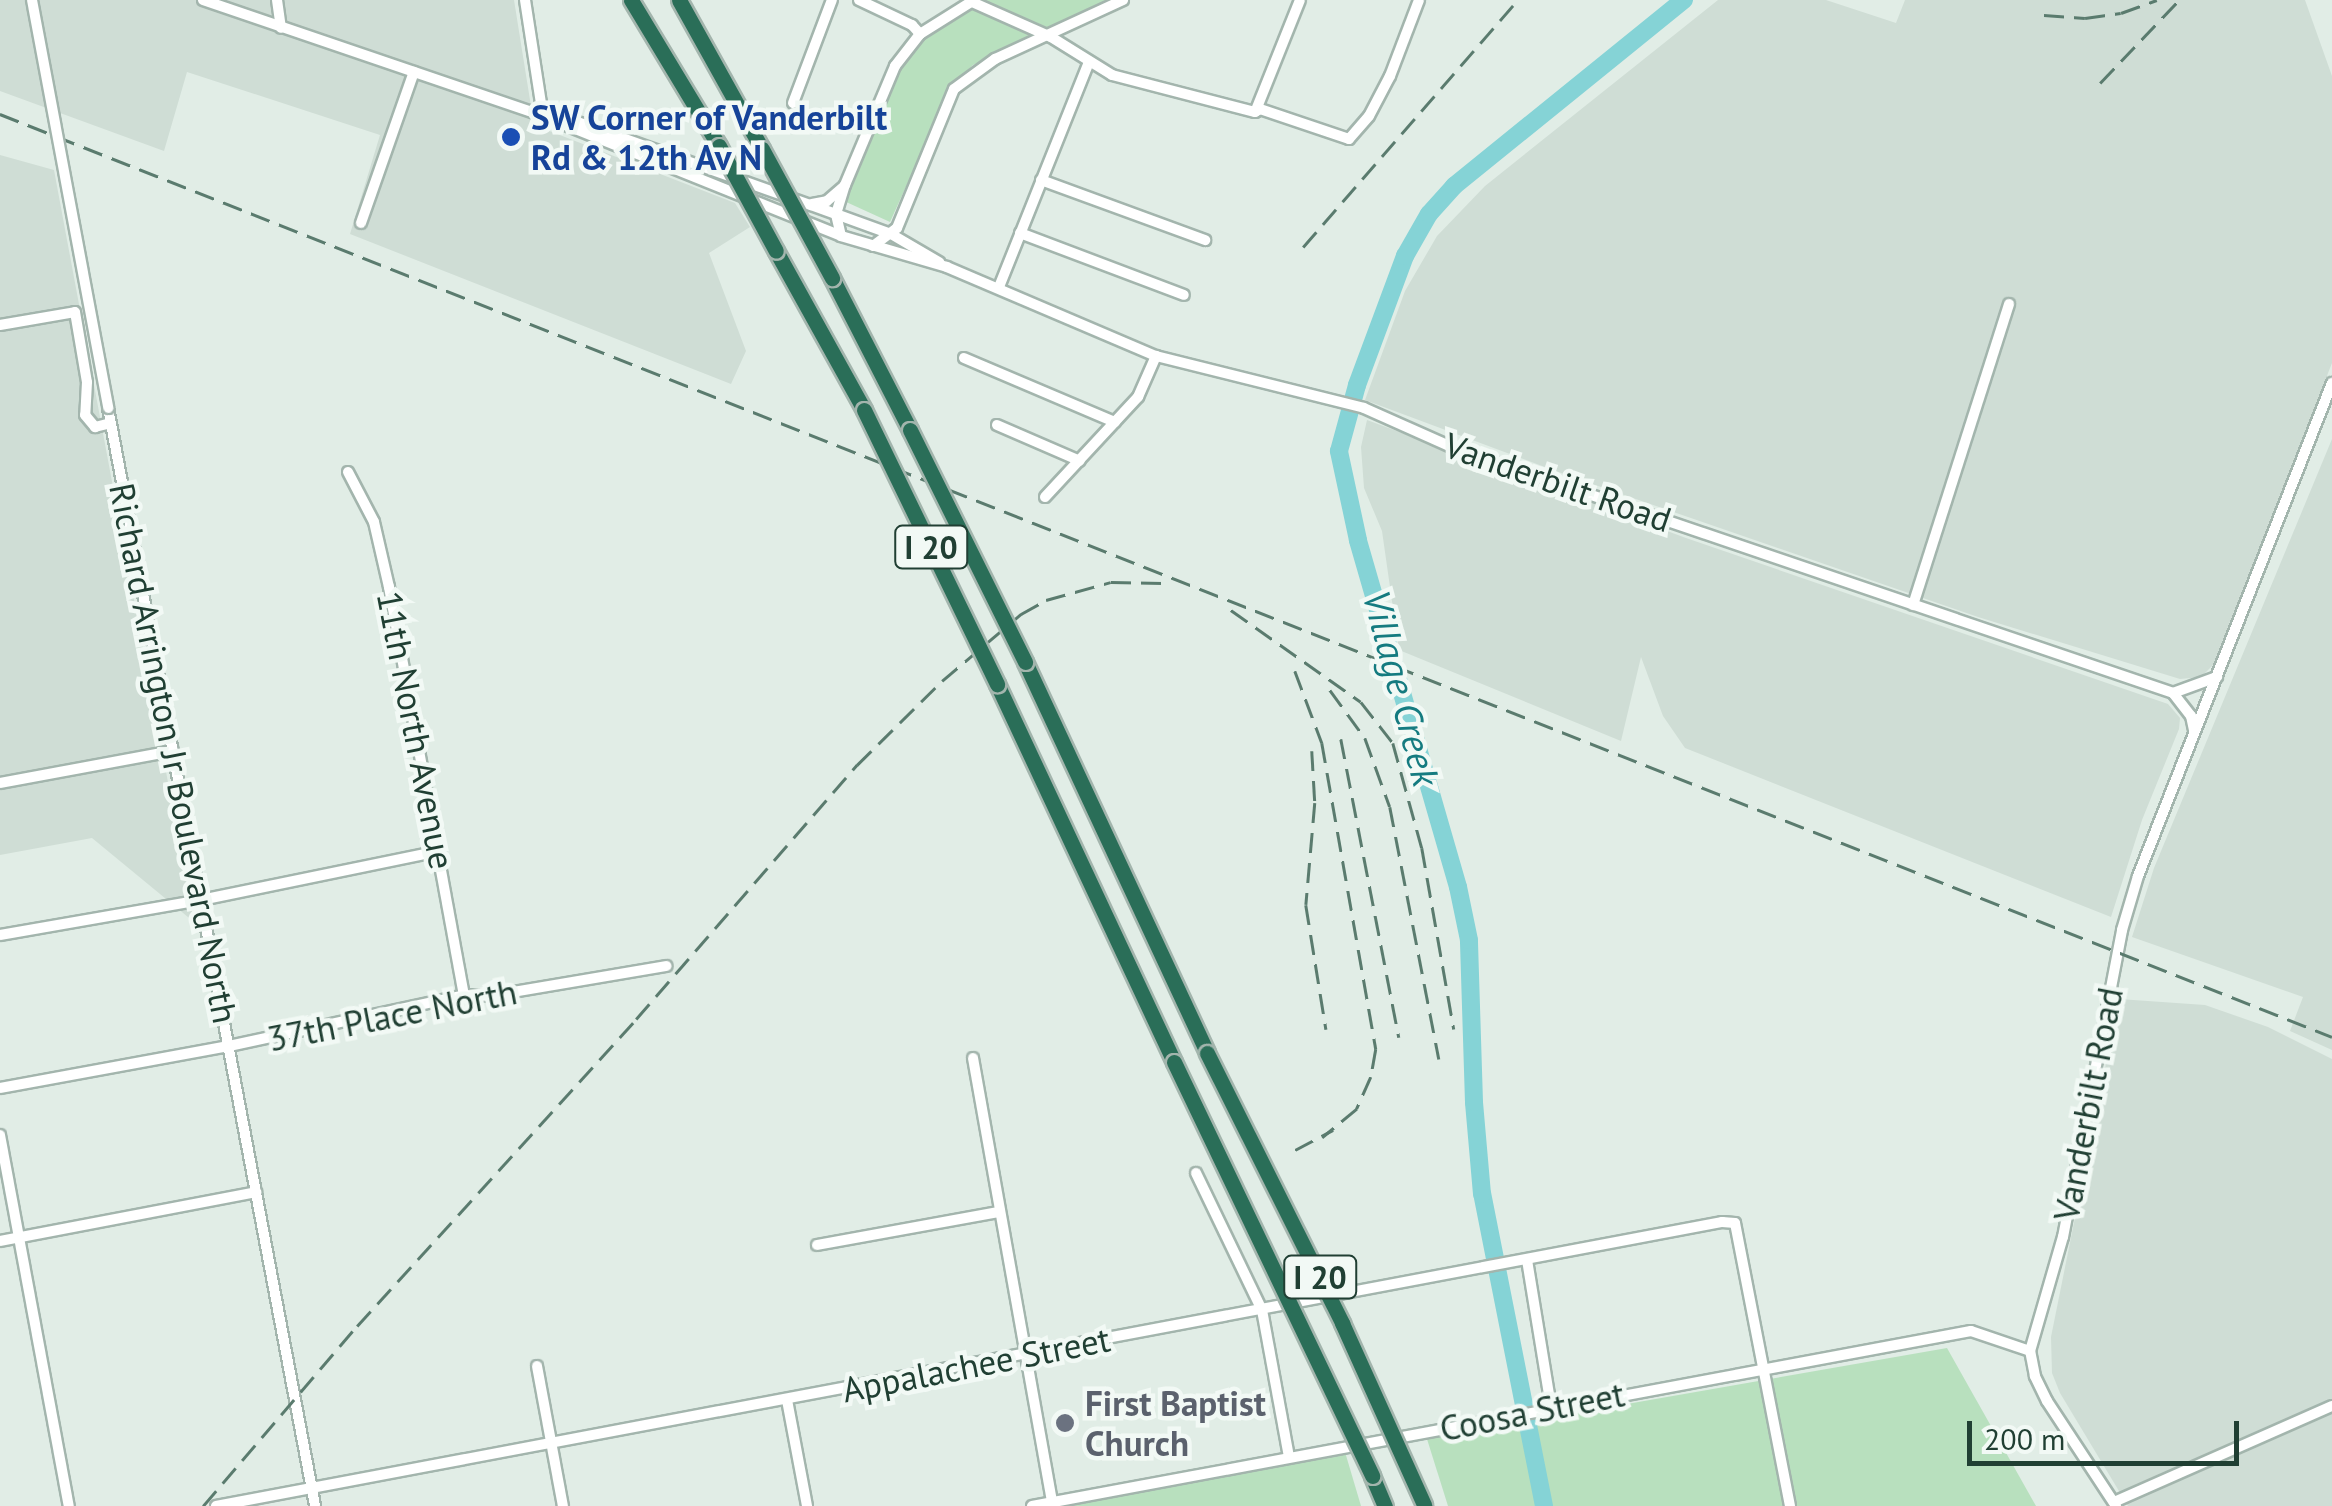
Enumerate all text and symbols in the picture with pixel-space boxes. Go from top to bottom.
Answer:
place label: SW Corner of Vanderbilt Rd & 12th Av N [531,96,890,178]
marker: SW Corner of Vanderbilt Rd & 12th Av N [500,126,522,148]
street label: Vanderbilt Road [1439,424,1677,540]
street label: Richard Arrington Jr Boulevard North [101,479,247,1027]
road number: I 20 [894,520,968,574]
water label: Village Creek [1354,585,1450,791]
street label: 11th North Avenue [368,587,464,873]
street label: 37th Place North [264,970,520,1060]
street label: Vanderbilt Road [2045,984,2131,1224]
road number: I 20 [1282,1250,1358,1304]
street label: Appalachee Street [838,1317,1114,1411]
street label: Coosa Street [1436,1373,1628,1449]
place label: First Baptist Church [1085,1382,1266,1464]
scale bar [1972,1401,2244,1463]
marker: First Baptist Church [1054,1412,1076,1434]
text: 200 m [1984,1419,2065,1458]

